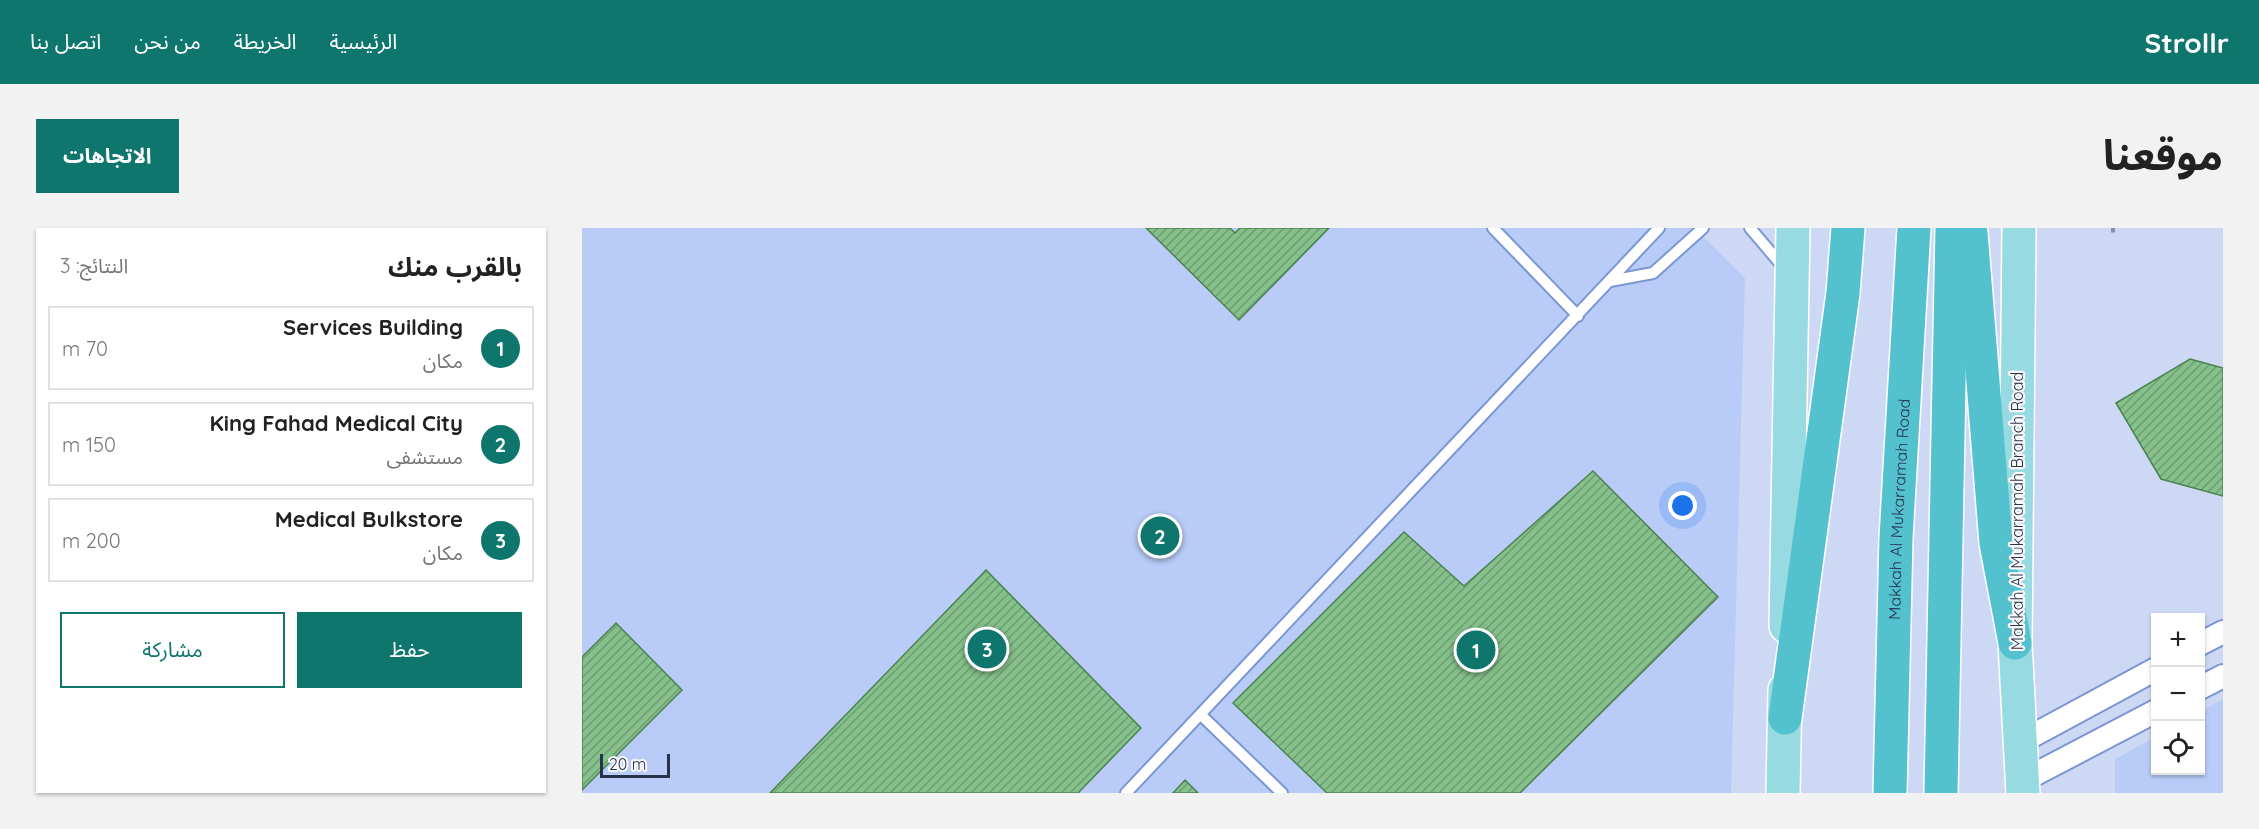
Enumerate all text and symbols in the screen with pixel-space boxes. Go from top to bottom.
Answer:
text: Strollr [2145,25,2229,60]
text: اتصل بنا [30,28,101,54]
text: من نحن [134,28,201,54]
text: الخريطة [234,28,297,54]
text: الرئيسية [330,28,397,54]
button: الاتجاهات [36,119,179,193]
text: موقعنا [2103,128,2223,181]
text: بالقرب منك [388,250,522,283]
text: النتائج: 3 [60,253,128,278]
text: Services Building [283,313,463,341]
text: 70 m [62,336,108,361]
text: 1 [497,336,504,361]
text: مكان [423,348,463,373]
street label: Makkah Al Mukarramah Branch Road [2007,372,2027,650]
street label: Makkah Al Mukarramah Road [1884,398,1914,620]
text: King Fahad Medical City [209,409,463,437]
text: 150 m [62,432,116,457]
text: 2 [495,432,506,457]
text: مستشفى [386,444,463,469]
your location [1668,491,1697,520]
text: Medical Bulkstore [275,505,463,533]
pin: 2 [1140,514,1180,558]
text: 200 m [62,528,121,553]
text: 3 [495,528,506,553]
text: مكان [423,540,463,565]
button: مشاركة [60,612,285,688]
button: حفظ [297,612,522,688]
map controls [2151,613,2205,775]
button: + [2151,613,2205,667]
pin: 3 [968,626,1006,672]
pin: 1 [1456,628,1496,672]
button: − [2151,667,2205,721]
button: locate [2151,721,2205,775]
scale bar [600,751,670,778]
text: 20 m [609,754,646,774]

